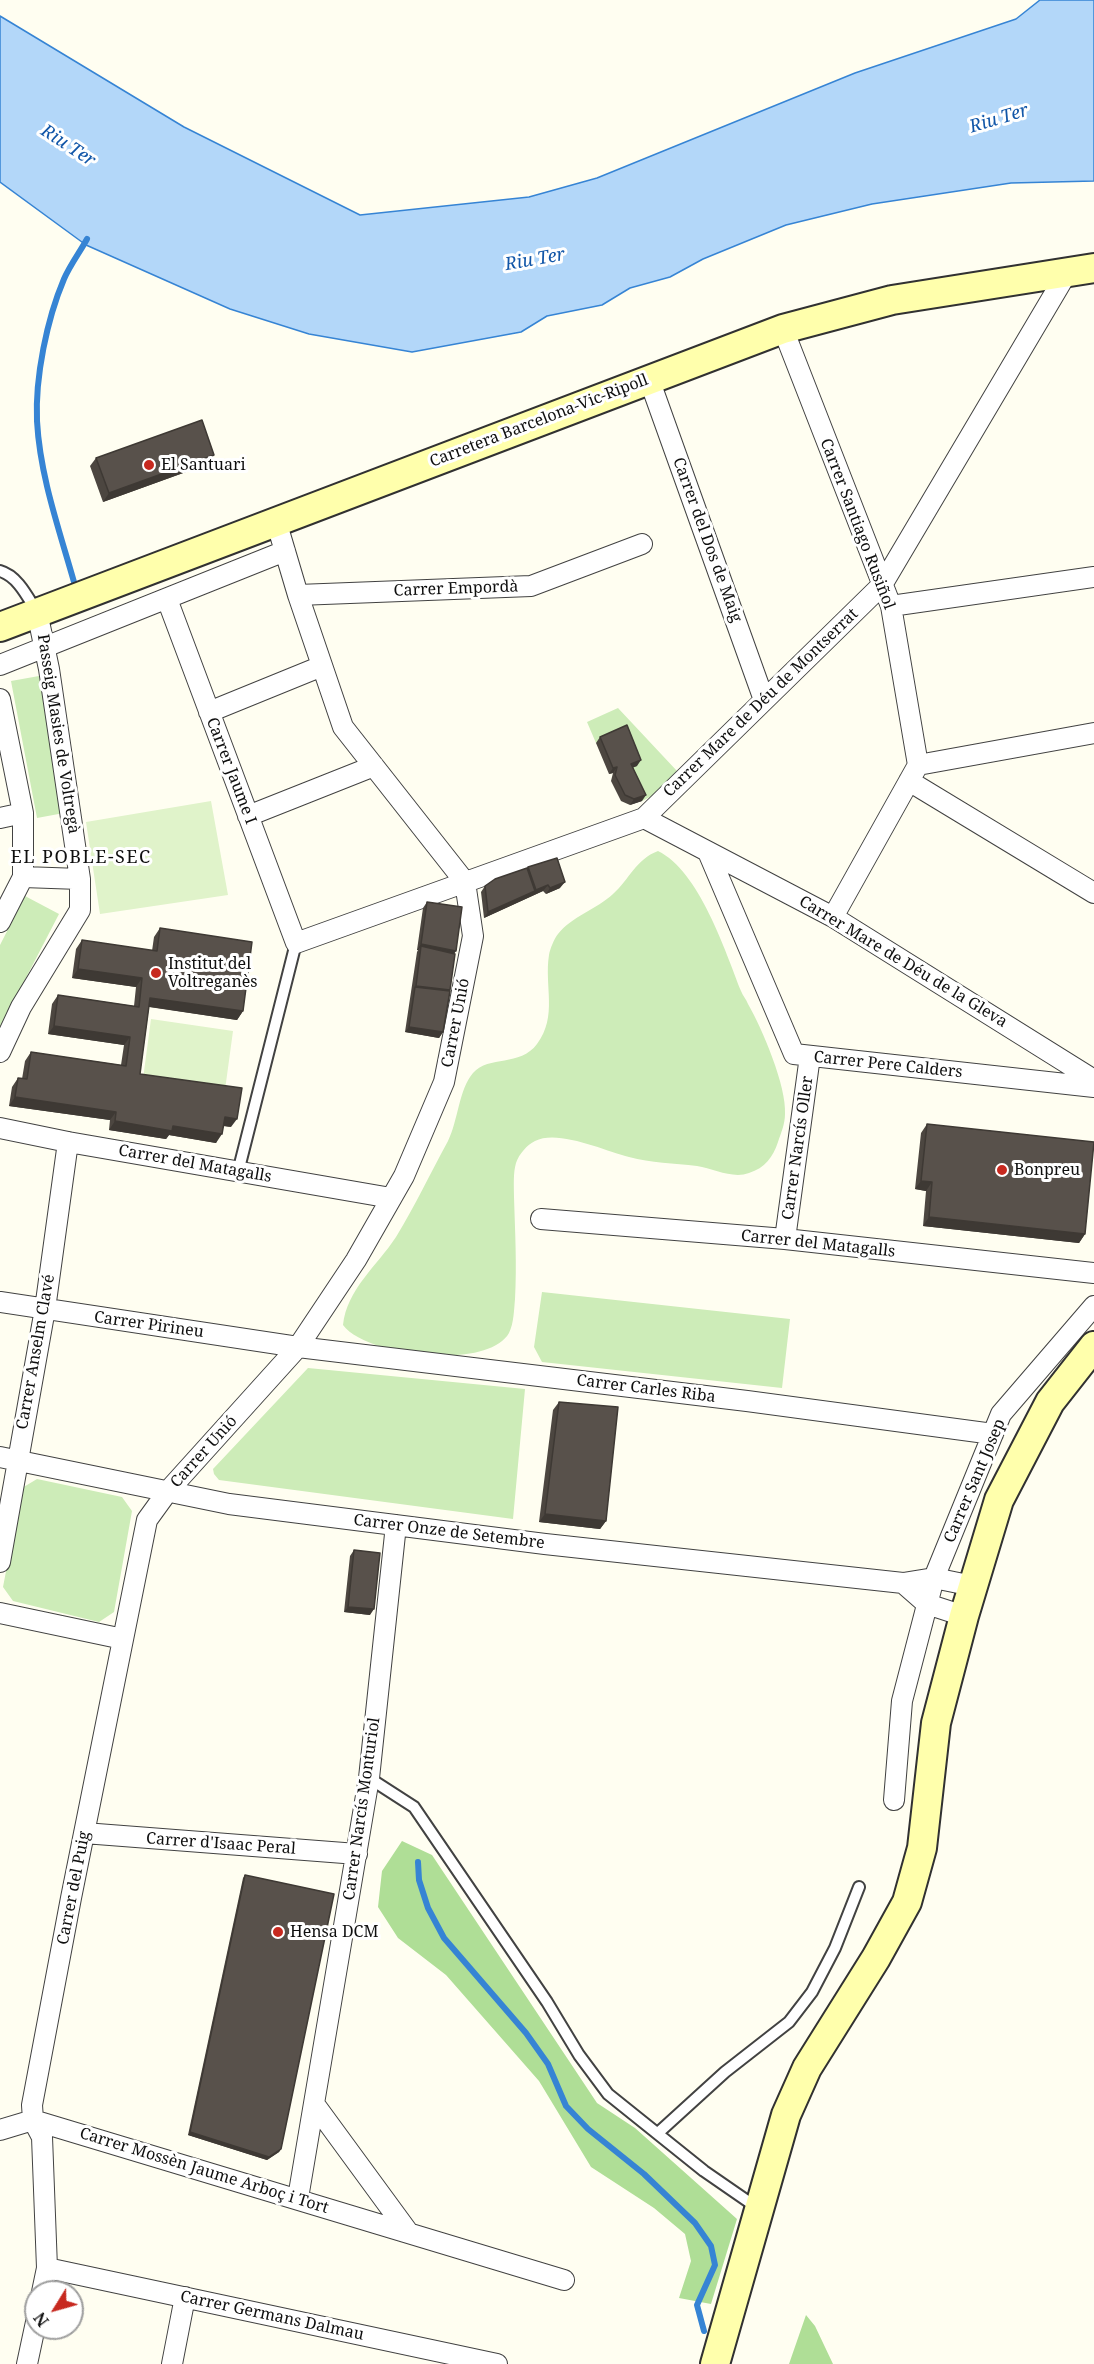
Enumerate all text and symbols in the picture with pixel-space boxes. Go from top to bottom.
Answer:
water label: Riu Ter [967,100,1031,138]
water label: Riu Ter [37,120,99,172]
water label: Riu Ter [503,244,567,276]
street label: Carretera Barcelona-Vic-Ripoll [427,370,651,472]
street label: Carrer Santiago Rusiñol [816,436,898,612]
place label: El Santuari [161,455,246,475]
street label: Carrer del Dos de Maig [668,455,746,625]
marker: El Santuari [142,458,156,472]
street label: Carrer Empordà [393,577,519,601]
street label: Carrer Mare de Déu de Montserrat [660,605,862,801]
street label: Passeig Masies de Voltregà [33,633,83,835]
street label: Carrer Jaume I [202,715,260,827]
district label: EL POBLE-SEC [10,847,152,869]
street label: Carrer Mare de Déu de la Gleva [795,892,1011,1032]
place label: Institut del Voltreganès [168,954,257,992]
marker: Institut del Voltreganès [149,966,163,980]
street label: Carrer Unió [438,977,474,1069]
street label: Carrer Pere Calders [813,1048,963,1082]
street label: Carrer Narcís Oller [778,1075,818,1221]
street label: Carrer del Matagalls [117,1141,273,1187]
place label: Bonpreu [1014,1160,1080,1180]
marker: Bonpreu [995,1163,1009,1177]
street label: Carrer del Matagalls [740,1226,896,1262]
street label: Carrer Anselm Clavé [13,1273,59,1431]
street label: Carrer Pirineu [93,1308,205,1342]
street label: Carrer Carles Riba [575,1371,717,1407]
street label: Carrer Unió [167,1412,241,1492]
street label: Carrer Sant Josep [940,1416,1010,1546]
street label: Carrer Onze de Setembre [352,1511,546,1553]
street label: Carrer Narcís Monturiol [340,1716,384,1902]
street label: Carrer d'Isaac Peral [145,1829,297,1859]
street label: Carrer del Puig [54,1830,94,1946]
place label: Hensa DCM [290,1922,378,1942]
marker: Hensa DCM [271,1925,285,1939]
street label: Carrer Mossèn Jaume Arboç i Tort [77,2124,331,2218]
north arrow [24,2280,84,2340]
street label: Carrer Germans Dalmau [178,2287,366,2345]
text: N [29,2308,54,2331]

